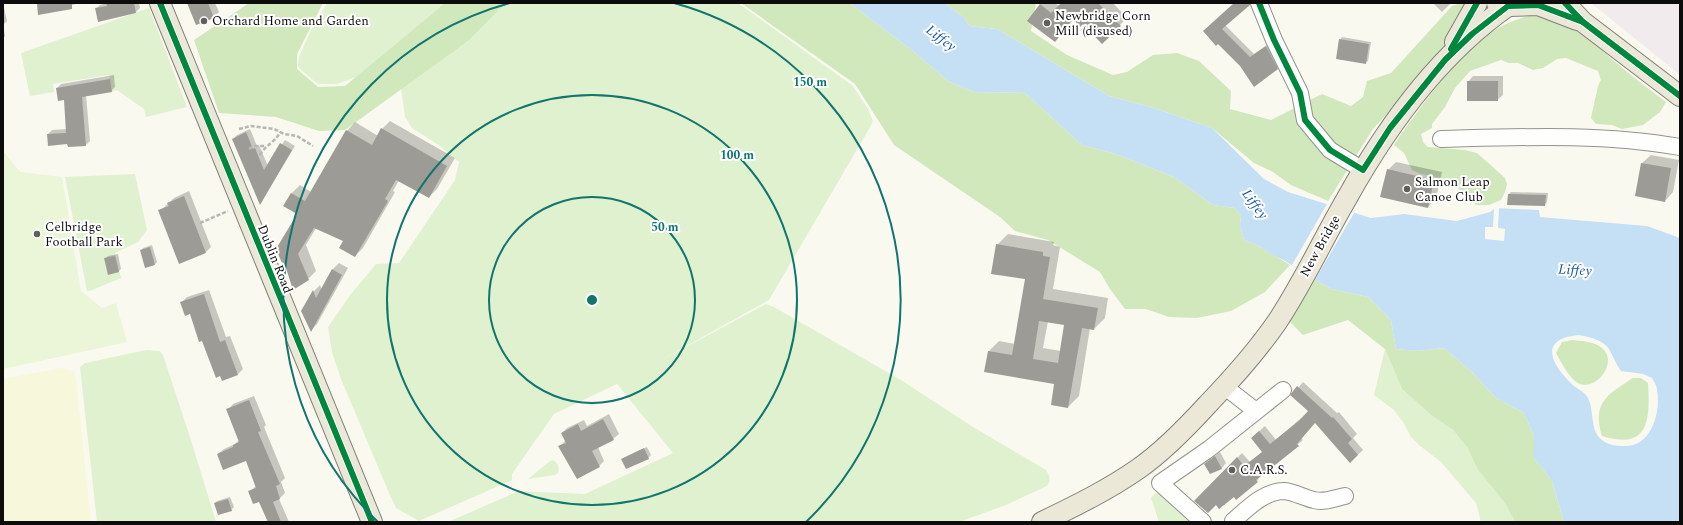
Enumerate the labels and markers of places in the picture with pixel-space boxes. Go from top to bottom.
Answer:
place label: Newbridge Corn Mill (disused) [1055,6,1151,41]
place label: Orchard Home and Garden [212,11,369,31]
marker: Orchard Home and Garden [199,16,209,26]
marker: Newbridge Corn Mill (disused) [1042,18,1052,28]
place label: Salmon Leap Canoe Club [1415,172,1490,207]
marker: Salmon Leap Canoe Club [1402,184,1412,194]
place label: Celbridge Football Park [45,217,123,252]
marker: Celbridge Football Park [32,229,42,239]
centre of rings [585,293,599,307]
place label: C.A.R.S. [1240,460,1288,480]
marker: C.A.R.S. [1227,465,1237,475]

